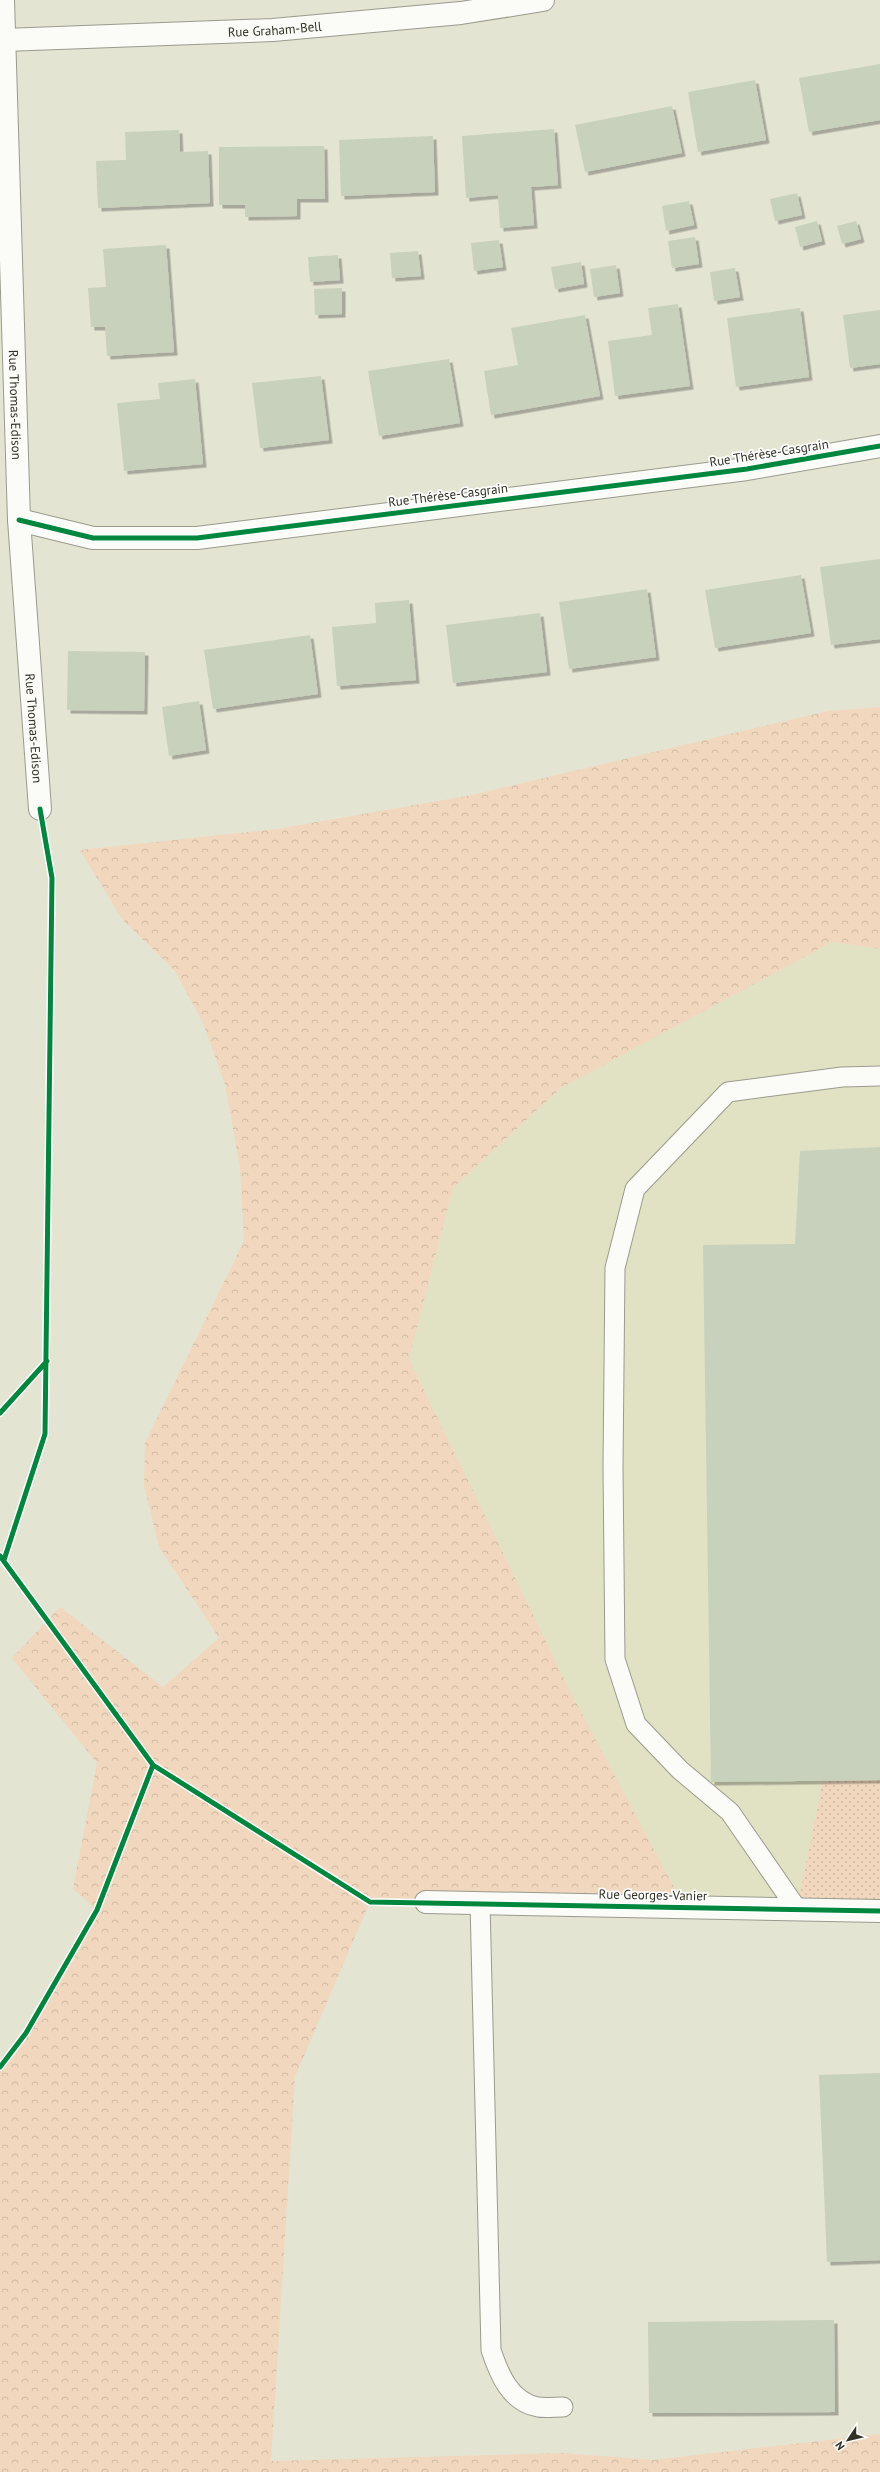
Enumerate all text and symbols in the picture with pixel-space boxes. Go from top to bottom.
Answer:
street label: Rue Graham-Bell [227,17,323,40]
street label: Rue Thomas-Edison [5,350,26,460]
street label: Rue Thérèse-Casgrain [708,435,830,471]
street label: Rue Thérèse-Casgrain [387,479,509,511]
street label: Rue Thomas-Edison [22,673,47,784]
street label: Rue Georges-Vanier [599,1886,708,1904]
north arrow [828,2420,868,2460]
text: N [832,2439,848,2453]

